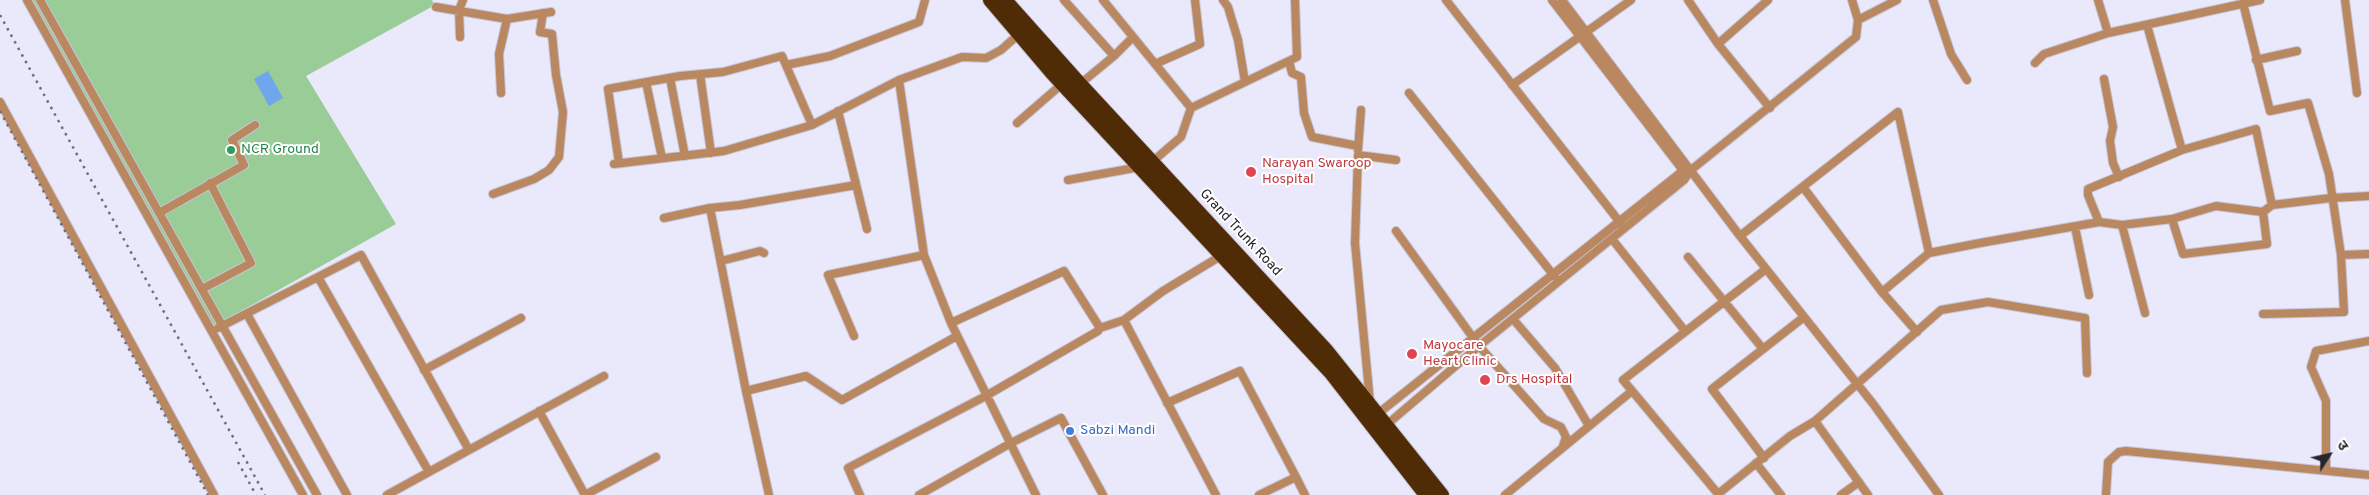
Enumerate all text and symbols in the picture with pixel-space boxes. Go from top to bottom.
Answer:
place label: NCR Ground [241,142,319,158]
marker: NCR Ground [225,144,237,156]
place label: Narayan Swaroop Hospital [1262,156,1371,188]
marker: Narayan Swaroop Hospital [1244,165,1258,179]
street label: Grand Trunk Road [1195,186,1285,280]
place label: Mayocare Heart Clinic [1423,338,1497,371]
marker: Mayocare Heart Clinic [1405,347,1419,361]
place label: Drs Hospital [1496,372,1572,388]
marker: Drs Hospital [1478,373,1492,387]
place label: Sabzi Mandi [1080,423,1155,439]
marker: Sabzi Mandi [1064,425,1076,437]
north arrow [2304,430,2354,480]
text: उ [2332,438,2351,454]

